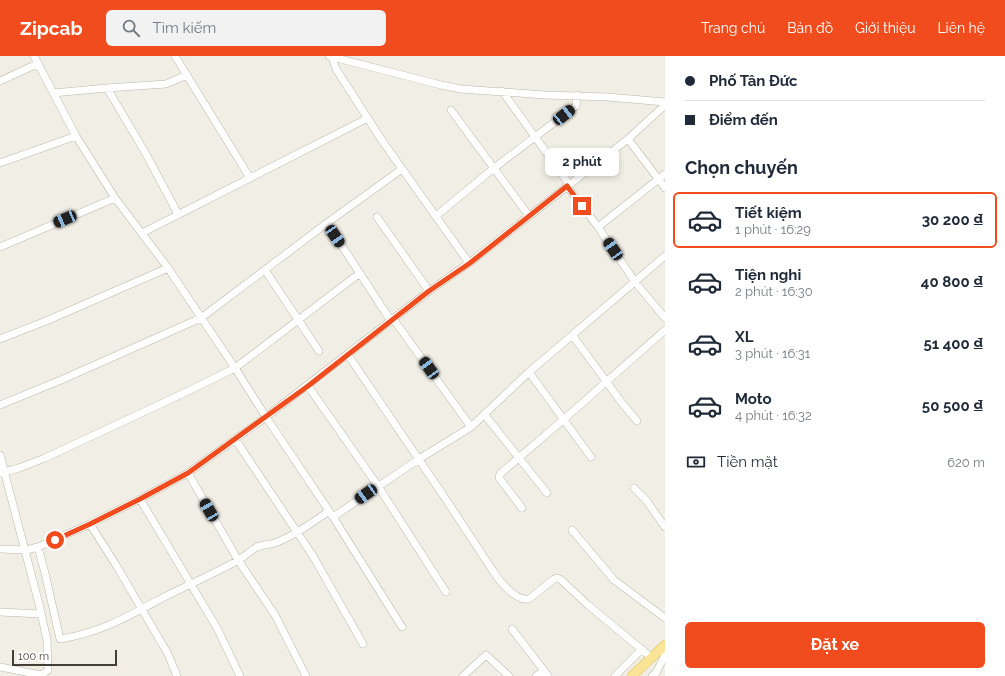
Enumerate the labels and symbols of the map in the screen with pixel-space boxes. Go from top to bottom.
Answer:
car [551,103,577,127]
callout: 2 phút [545,148,619,176]
route end [573,197,591,215]
car [52,209,78,229]
car [323,223,347,249]
car [601,236,625,262]
car [417,355,441,381]
car [353,482,379,506]
car [198,497,220,523]
route start [46,531,64,549]
scale bar [12,648,117,667]

